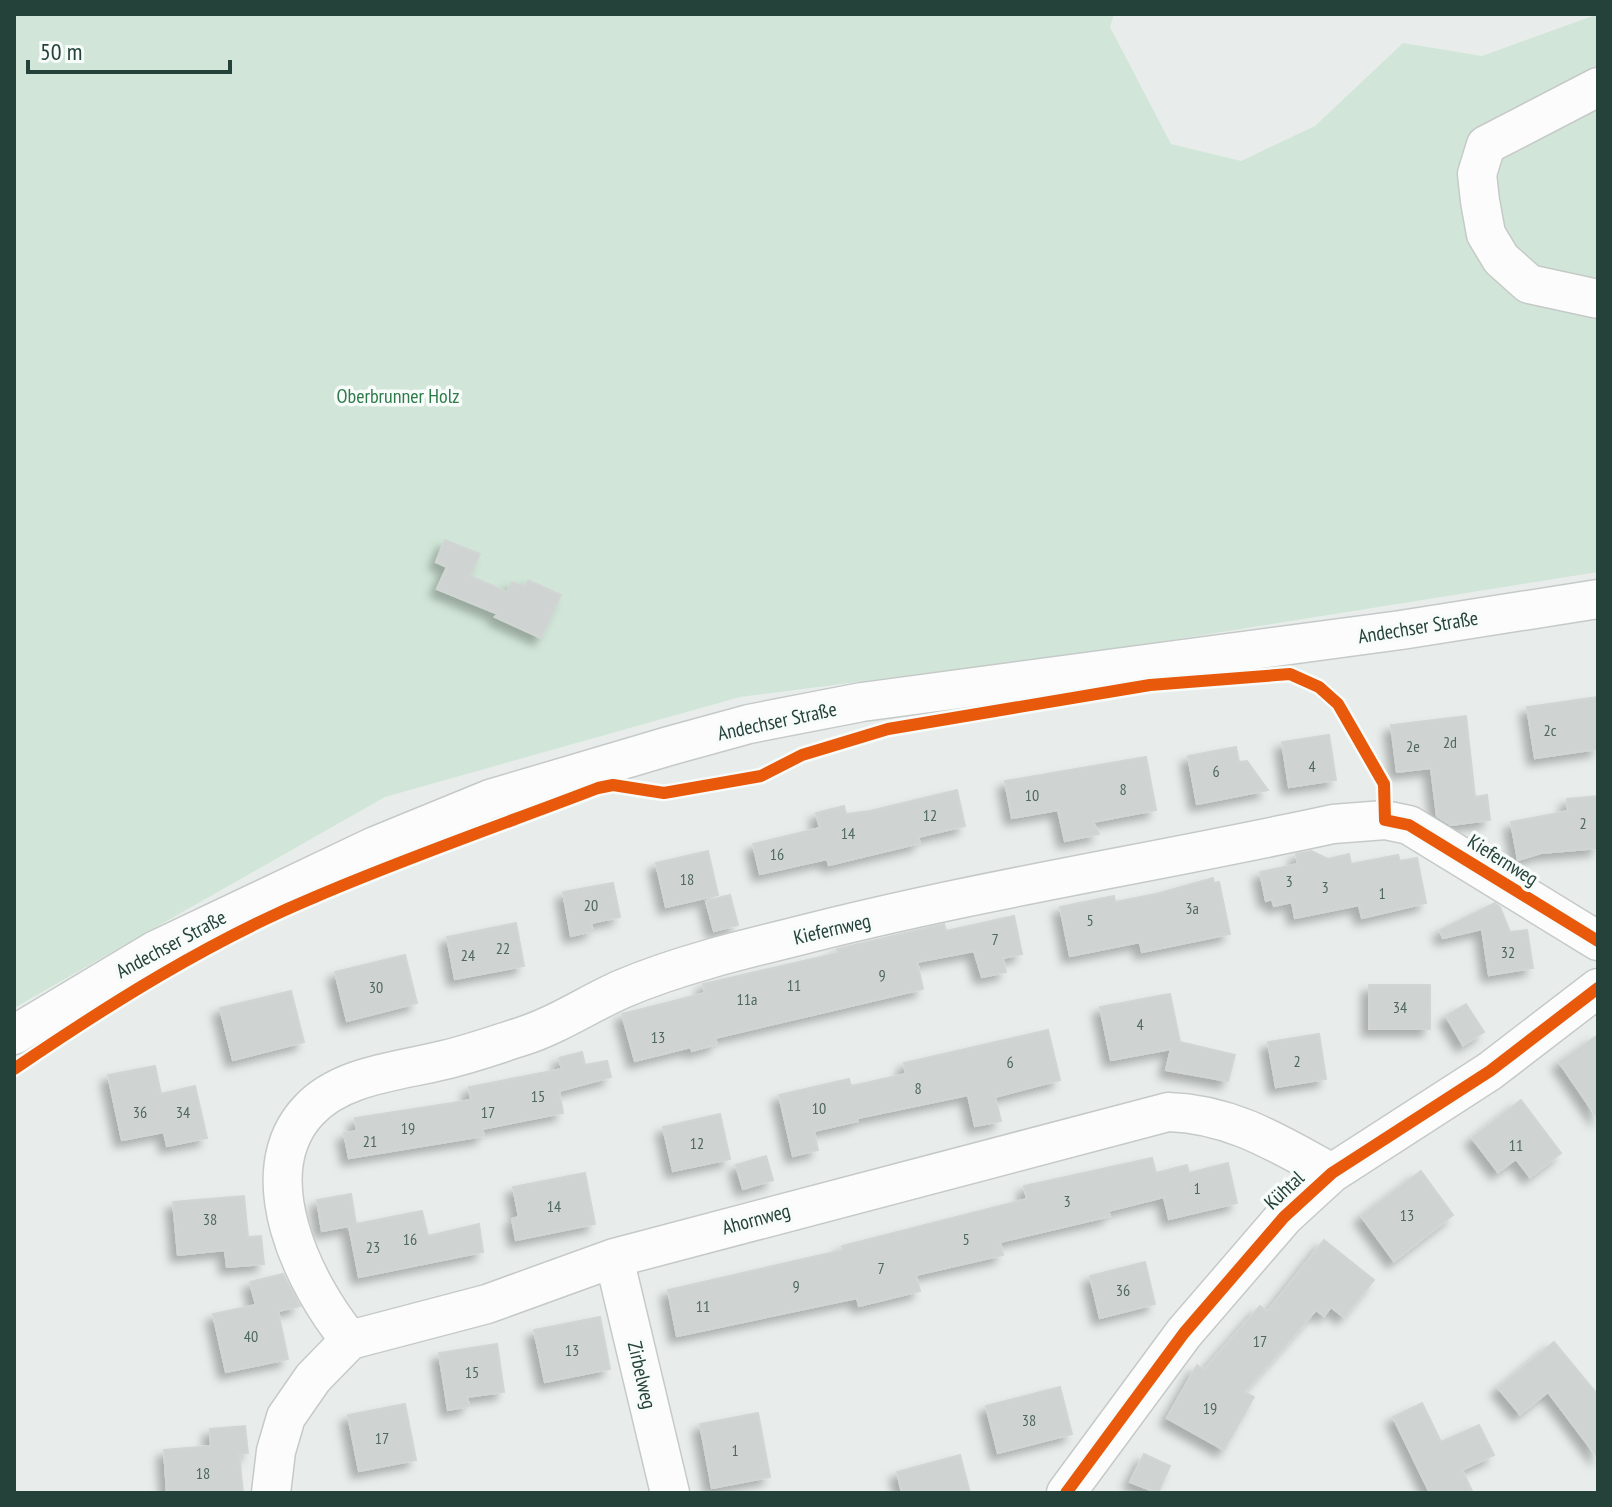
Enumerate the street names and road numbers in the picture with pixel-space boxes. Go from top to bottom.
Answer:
street label: Andechser Straße [1356,605,1480,649]
street label: Andechser Straße [715,696,839,746]
street label: Kiefernweg [1463,828,1543,892]
street label: Andechser Straße [111,904,231,984]
street label: Kiefernweg [791,908,873,950]
street label: Kühtal [1258,1165,1310,1215]
street label: Ahornweg [719,1197,793,1241]
street label: Zirbelweg [622,1339,662,1411]

